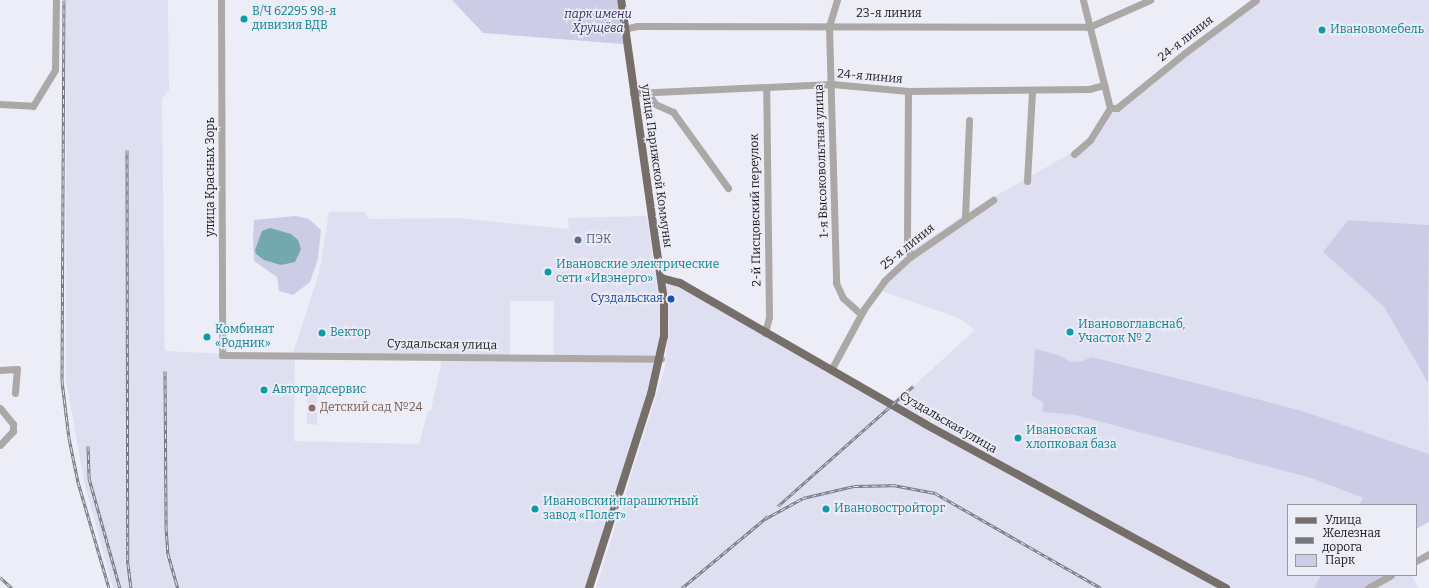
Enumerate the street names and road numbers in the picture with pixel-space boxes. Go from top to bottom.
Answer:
street label: 23-я линия [856,7,922,21]
street label: 24-я линия [1156,13,1216,65]
street label: 24-я линия [837,67,903,87]
street label: улица Парижской Коммуны [637,83,675,249]
street label: 1-я Высоковольтная улица [812,84,832,238]
street label: улица Красных Зорь [204,117,218,237]
street label: 2-й Писцовский переулок [747,133,765,287]
street label: 25-я линия [878,221,938,273]
street label: Суздальская улица [387,337,497,353]
street label: Суздальская улица [897,389,999,457]

